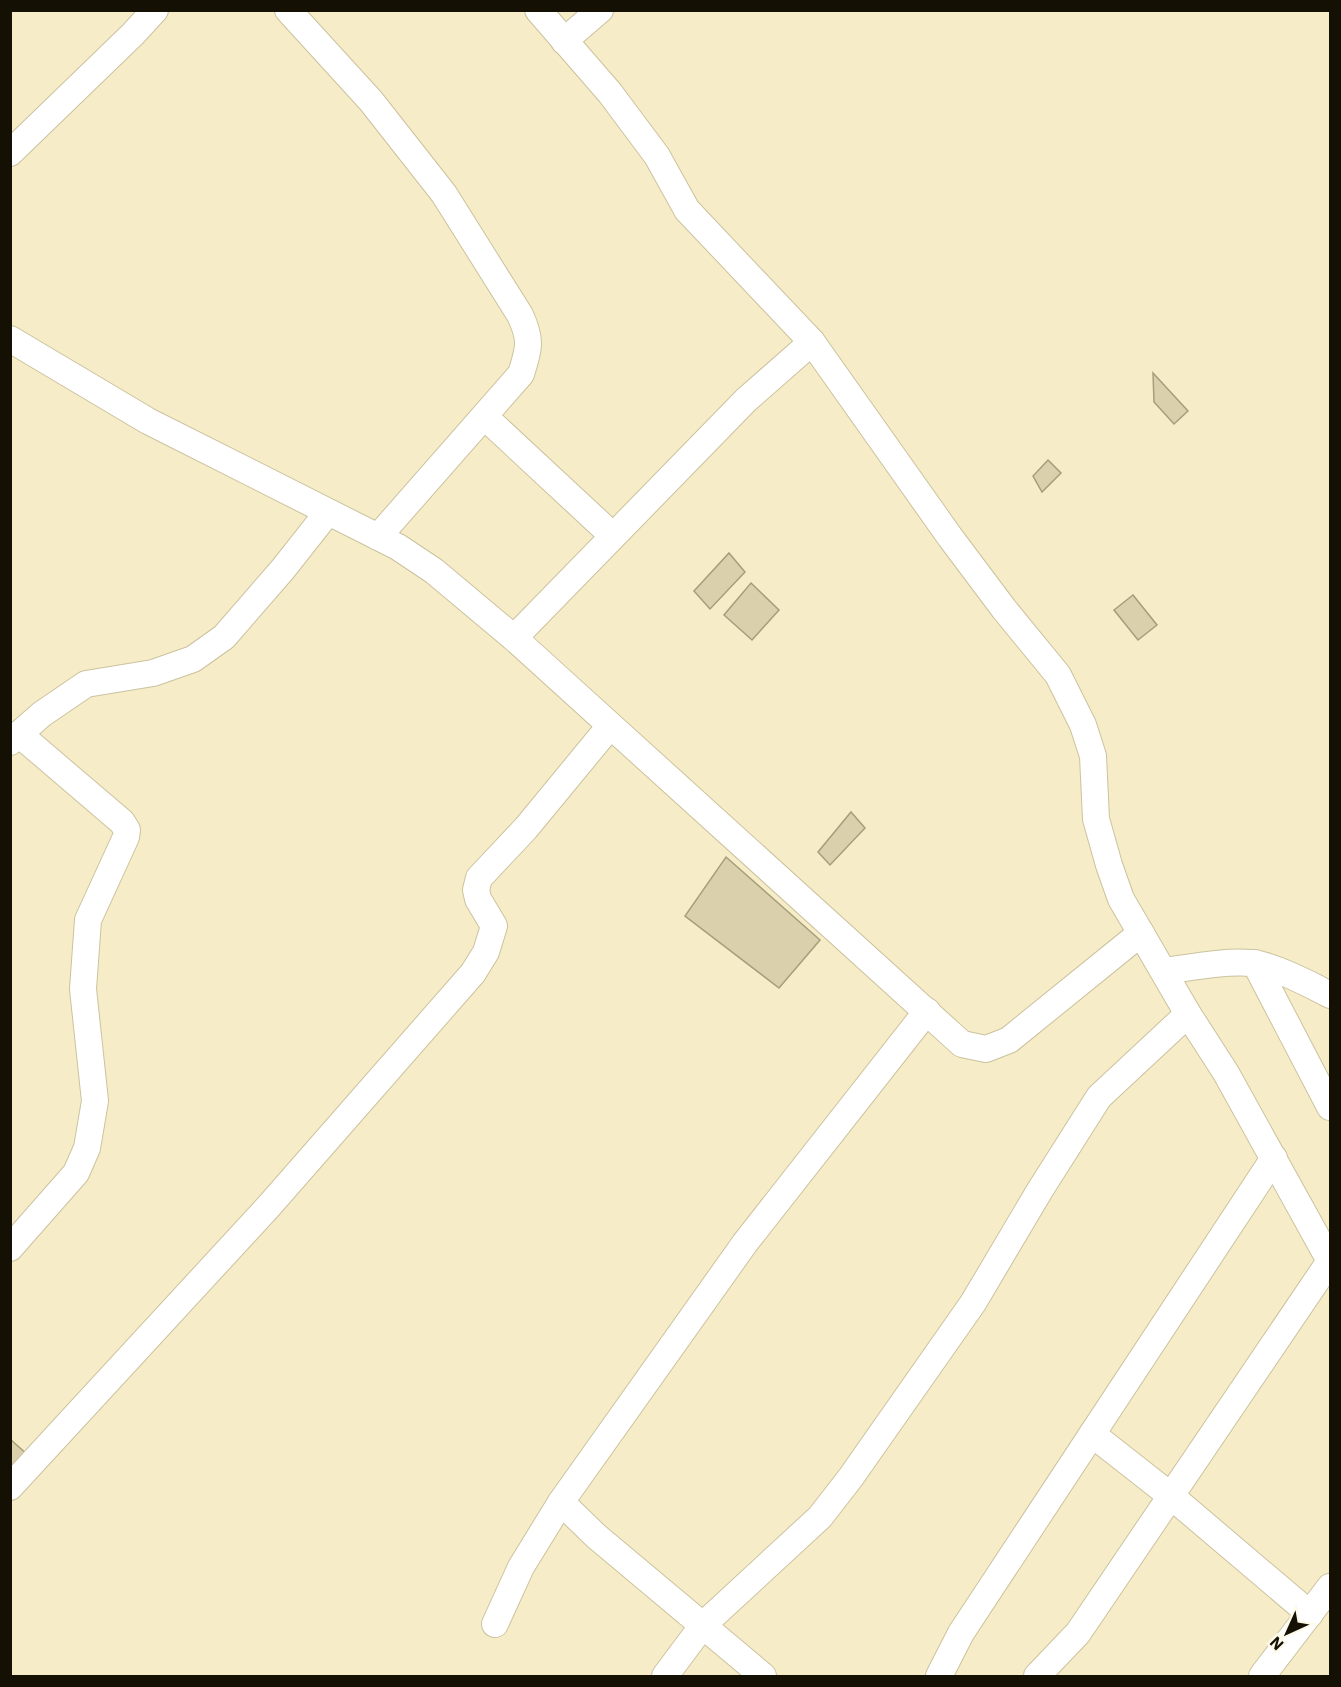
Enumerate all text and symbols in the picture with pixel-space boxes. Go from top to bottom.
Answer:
north arrow [1257,1603,1317,1663]
text: N [1265,1632,1288,1655]

